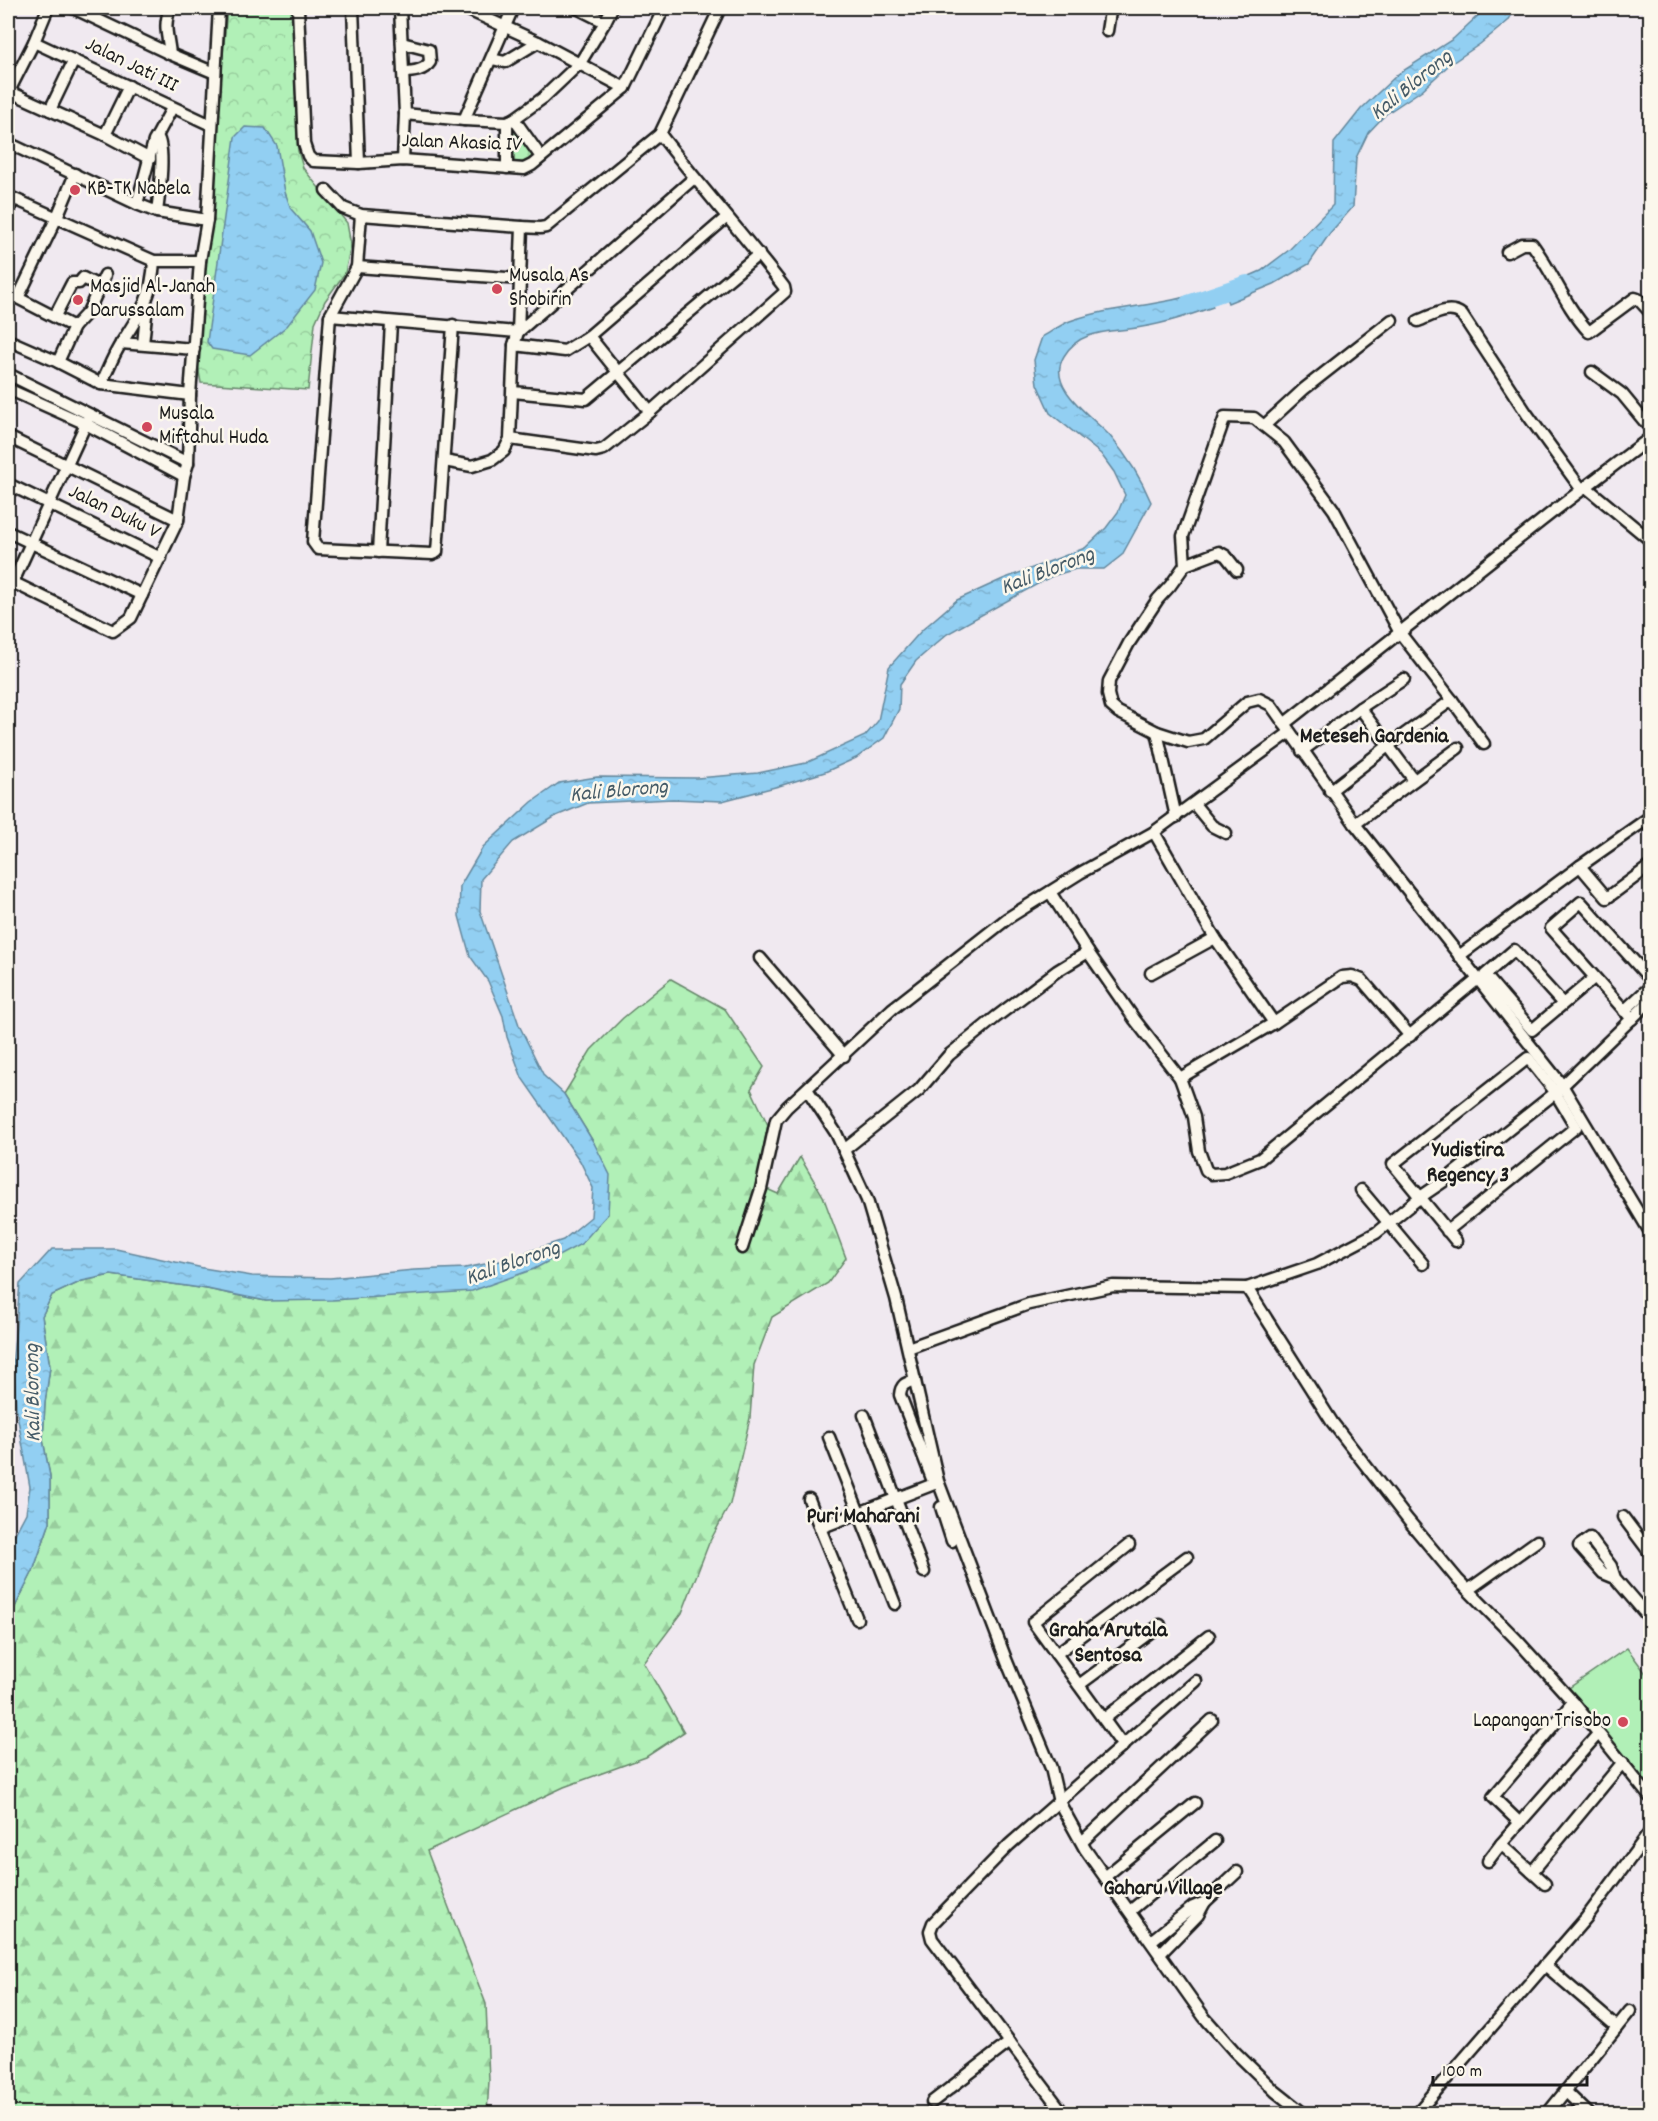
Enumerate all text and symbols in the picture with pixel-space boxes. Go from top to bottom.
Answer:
street label: Jalan Jati III [79,31,183,102]
water label: Kali Blorong [1364,42,1461,129]
street label: Jalan Akasia IV [401,127,523,161]
place label: KB-TK Nabela [87,175,191,205]
marker: KB-TK Nabela [68,183,82,197]
place label: Musala As Shobirin [509,262,589,316]
place label: Masjid Al-Janah Darussalam [90,273,215,327]
marker: Musala As Shobirin [490,282,504,296]
marker: Masjid Al-Janah Darussalam [71,293,85,307]
place label: Musala Miftahul Huda [159,400,269,454]
marker: Musala Miftahul Huda [140,420,154,434]
street label: Jalan Duku V [63,478,165,548]
water label: Kali Blorong [997,539,1101,604]
district label: Meteseh Gardenia [1300,722,1449,753]
water label: Kali Blorong [569,772,671,812]
district label: Yudistira Regency 3 [1427,1136,1509,1192]
water label: Kali Blorong [462,1233,566,1295]
water label: Kali Blorong [18,1342,50,1442]
district label: Puri Maharani [807,1502,919,1533]
district label: Graha Arutala Sentosa [1049,1616,1168,1672]
place label: Lapangan Trisobo [1473,1707,1611,1737]
marker: Lapangan Trisobo [1616,1715,1630,1729]
district label: Gaharu Village [1103,1874,1223,1905]
scale bar [1433,2049,1588,2087]
text: 100 m [1442,2060,1482,2085]

